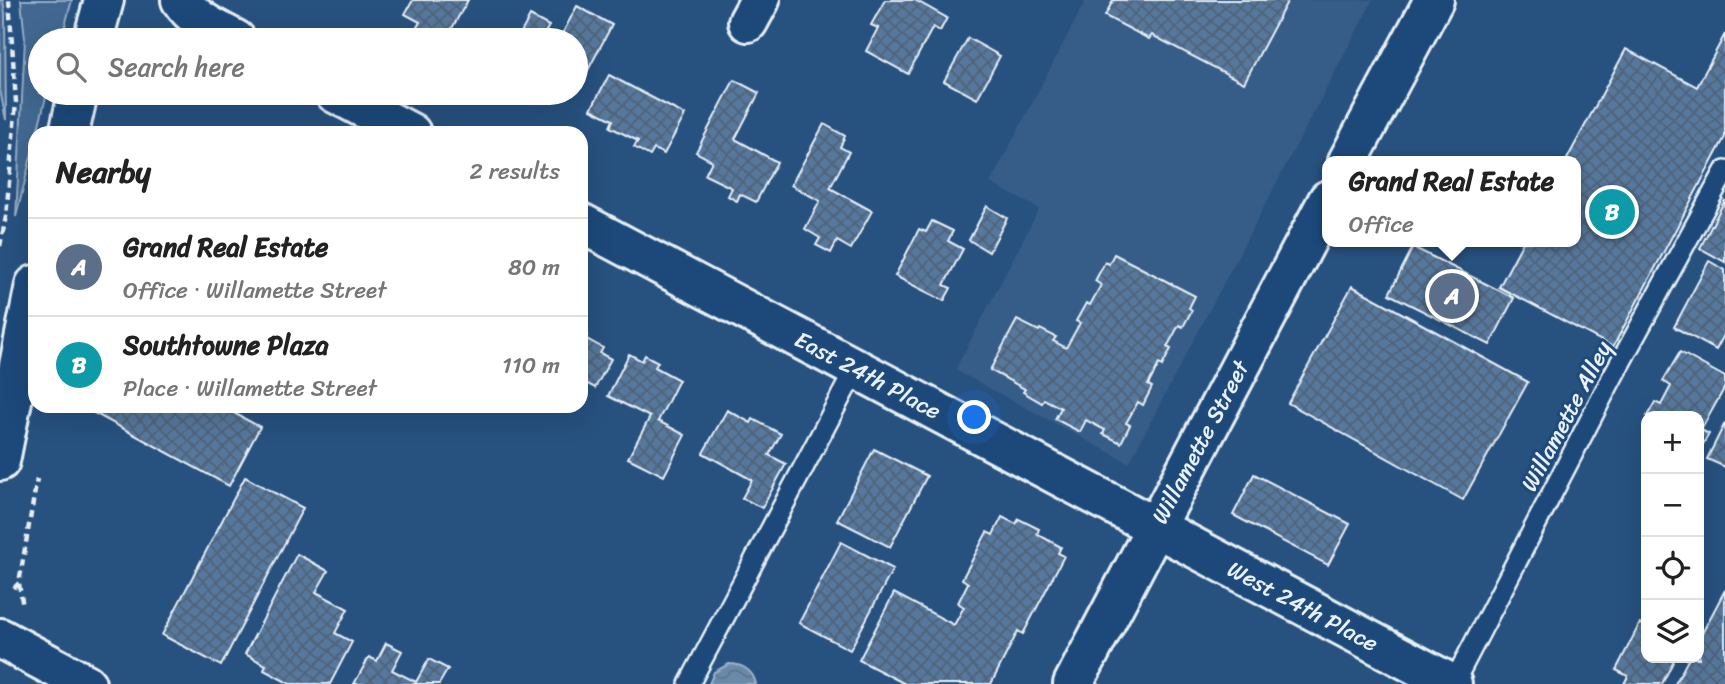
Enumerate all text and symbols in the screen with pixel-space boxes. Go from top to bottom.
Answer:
search box [28,28,588,105]
text: Search here [108,44,245,90]
icon: search [52,48,90,86]
text: Nearby [56,145,151,199]
text: 2 results [469,151,560,192]
popup [1322,156,1581,247]
text: Grand Real Estate [1349,158,1554,204]
pin: B [1589,186,1635,238]
text: Office [1349,204,1414,245]
text: Grand Real Estate [123,224,328,270]
text: A [71,247,87,288]
text: 80 m [508,247,560,288]
text: Office · Willamette Street [123,270,386,311]
pin: A [1429,270,1475,322]
street label: East 24th Place [787,319,949,431]
text: Southtowne Plaza [123,322,329,368]
street label: Willamette Alley [1509,333,1624,499]
text: B [72,345,86,386]
text: 110 m [502,345,560,386]
street label: Willamette Street [1140,351,1262,531]
text: Place · Willamette Street [123,368,377,409]
your location [957,400,991,434]
map controls [1641,411,1704,663]
button: + [1641,411,1704,474]
button: − [1641,474,1704,537]
button: locate [1641,537,1704,600]
street label: West 24th Place [1220,549,1386,664]
button: layers [1641,600,1704,663]

